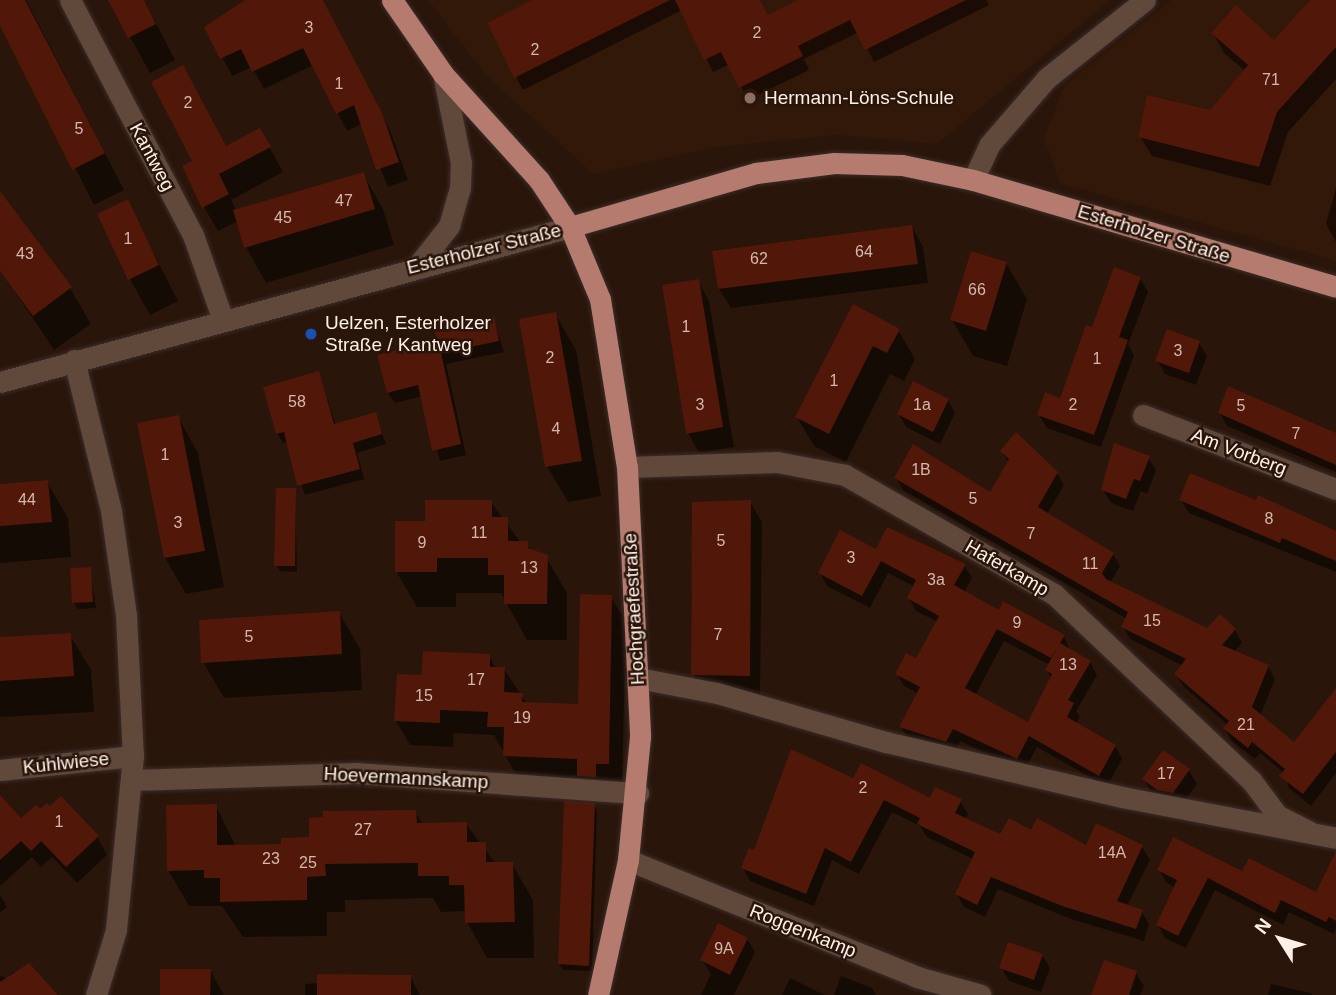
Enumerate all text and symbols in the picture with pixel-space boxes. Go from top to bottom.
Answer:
house number: 3 [305,18,313,38]
house number: 2 [753,23,761,43]
house number: 2 [531,40,539,60]
house number: 71 [1262,70,1280,90]
house number: 1 [335,74,343,94]
place label: Hermann-Löns-Schule [764,87,954,109]
marker: Hermann-Löns-Schule [742,90,758,106]
house number: 2 [184,93,192,113]
house number: 5 [75,119,83,139]
street label: Kantweg [125,119,179,195]
house number: 47 [335,191,353,211]
street label: Esterholzer Straße [1075,200,1233,268]
house number: 45 [274,208,292,228]
street label: Esterholzer Straße [404,219,564,279]
house number: 1 [124,229,132,249]
house number: 64 [855,242,873,262]
house number: 43 [16,244,34,264]
house number: 62 [750,249,768,269]
house number: 66 [968,280,986,300]
place label: Uelzen, Esterholzer Straße / Kantweg [325,312,491,356]
house number: 1 [682,317,690,337]
marker: Uelzen, Esterholzer Straße / Kantweg [303,326,319,342]
house number: 3 [1174,341,1182,361]
house number: 2 [546,348,554,368]
house number: 1 [1093,349,1101,369]
house number: 1 [830,371,838,391]
house number: 58 [288,392,306,412]
house number: 3 [696,395,704,415]
house number: 1a [913,395,931,415]
house number: 2 [1069,395,1077,415]
house number: 5 [1237,396,1245,416]
house number: 4 [552,419,560,439]
street label: Am Vorberg [1188,423,1290,481]
house number: 7 [1292,424,1300,444]
house number: 1 [161,445,169,465]
house number: 1B [911,460,931,480]
house number: 5 [969,489,977,509]
house number: 44 [18,490,36,510]
house number: 8 [1265,509,1273,529]
house number: 3 [174,513,182,533]
house number: 11 [471,523,487,543]
house number: 7 [1027,524,1035,544]
house number: 5 [717,531,725,551]
street label: Hochgraefestraße [619,532,649,686]
house number: 9 [418,533,426,553]
street label: Haferkamp [961,535,1053,601]
house number: 3 [847,548,855,568]
house number: 11 [1082,554,1098,574]
house number: 13 [520,558,538,578]
house number: 3a [927,570,945,590]
house number: 15 [1143,611,1161,631]
house number: 9 [1013,613,1021,633]
house number: 7 [714,625,722,645]
house number: 5 [245,627,253,647]
house number: 13 [1059,655,1077,675]
house number: 17 [467,670,485,690]
house number: 15 [415,686,433,706]
house number: 19 [513,708,531,728]
house number: 21 [1237,715,1255,735]
street label: Kuhlwiese [22,747,110,779]
street label: Hoevermannskamp [323,762,489,794]
house number: 17 [1157,764,1175,784]
house number: 2 [859,778,867,798]
house number: 1 [55,812,63,832]
house number: 27 [354,820,372,840]
house number: 14A [1098,843,1126,863]
house number: 23 [262,849,280,869]
house number: 25 [299,853,317,873]
street label: Roggenkamp [746,899,860,963]
north arrow [1245,904,1315,974]
text: N [1250,914,1275,938]
house number: 9A [714,939,734,959]

